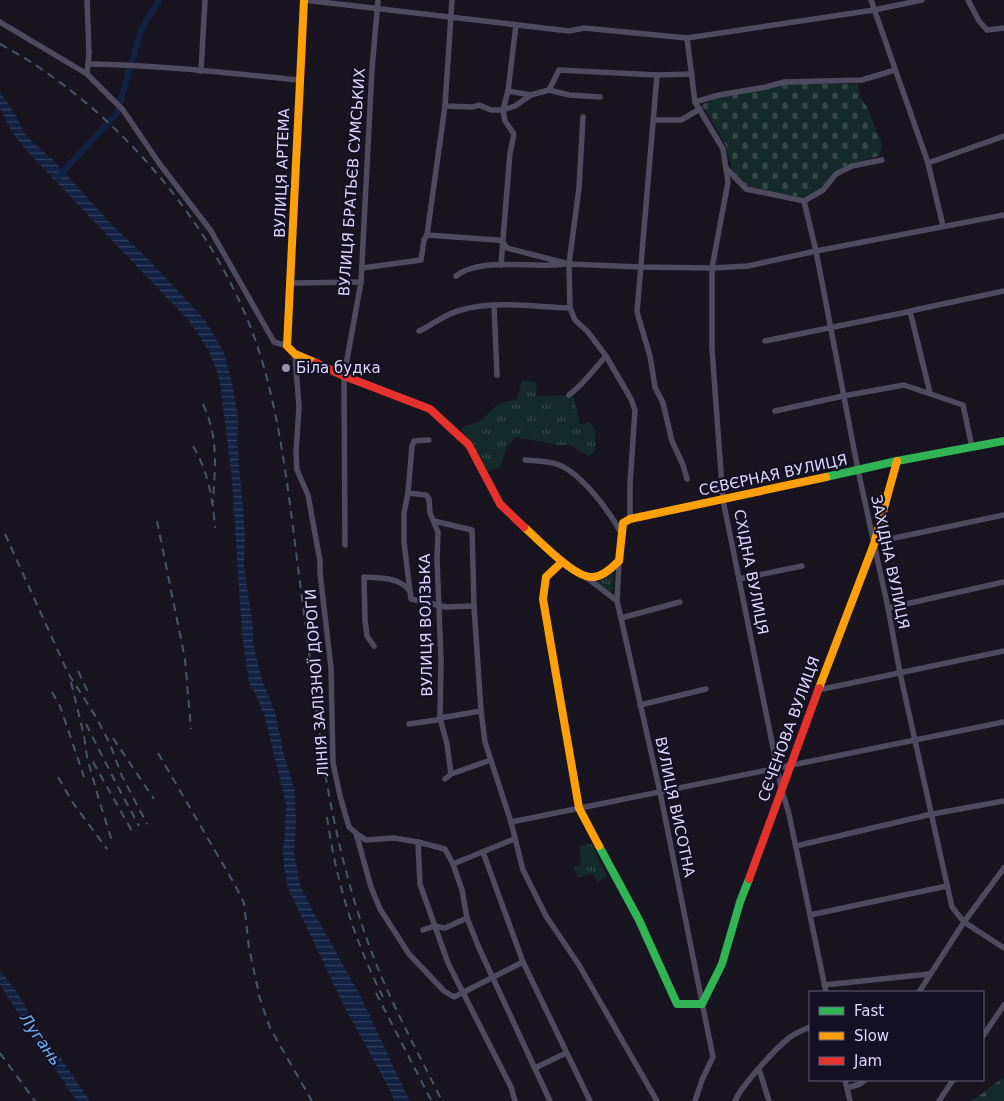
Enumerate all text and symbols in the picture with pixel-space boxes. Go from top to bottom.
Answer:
street label: ВУЛИЦЯ БРАТЬЄВ СУМСЬКИХ [335,67,369,297]
street label: ВУЛИЦЯ АРТЕМА [271,107,293,238]
place label: Біла будка [296,359,381,377]
marker: Біла будка [280,362,292,374]
street label: СЄВЄРНАЯ ВУЛИЦЯ [697,450,849,500]
street label: ЗАХІДНА ВУЛИЦЯ [867,493,913,631]
street label: СХІДНА ВУЛИЦЯ [730,508,772,636]
street label: ВУЛИЦЯ ВОЛЗЬКА [416,553,436,697]
street label: ЛІНІЯ ЗАЛІЗНОЇ ДОРОГИ [300,588,333,778]
street label: СЄЧЕНОВА ВУЛИЦЯ [754,654,824,804]
street label: ВУЛИЦЯ ВИСОТНА [651,735,699,880]
legend [809,991,984,1081]
text: Fast [854,1002,884,1020]
water label: Лугань [15,1009,65,1069]
text: Slow [854,1027,889,1045]
text: Jam [853,1052,882,1070]

